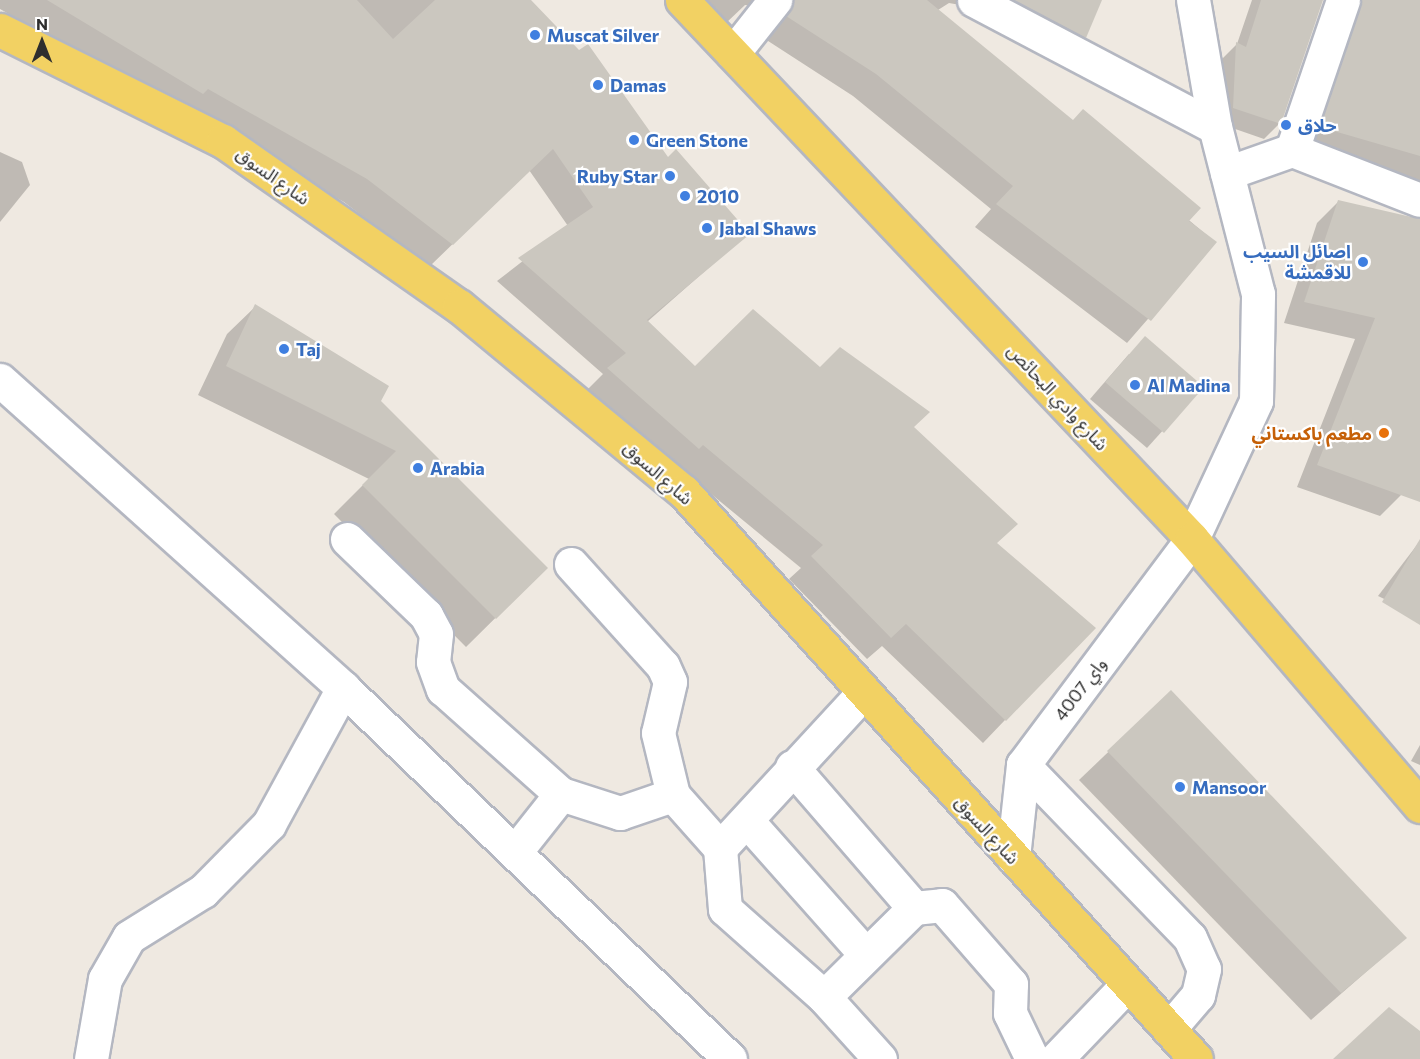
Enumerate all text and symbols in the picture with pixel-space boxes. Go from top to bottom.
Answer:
north arrow [12,12,72,72]
text: N [36,14,48,33]
place label: Muscat Silver [547,24,659,46]
marker: Muscat Silver [528,28,542,42]
place label: Damas [610,74,666,96]
marker: Damas [591,78,605,92]
place label: حلاق [1298,114,1337,136]
marker: حلاق [1279,118,1293,132]
place label: Green Stone [646,129,748,151]
marker: Green Stone [627,133,641,147]
street label: شارع السوق [232,143,314,209]
place label: Ruby Star [577,165,658,187]
marker: Ruby Star [663,169,677,183]
place label: 2010 [697,185,739,207]
marker: 2010 [678,189,692,203]
place label: Jabal Shaws [719,217,816,239]
marker: Jabal Shaws [700,221,714,235]
place label: اصائل السيب للاقمشة [1243,241,1351,284]
marker: اصائل السيب للاقمشة [1356,255,1370,269]
place label: Taj [296,338,321,360]
street label: شارع وادي البحائص [1003,339,1113,455]
marker: Taj [277,342,291,356]
place label: Al Madina [1147,374,1230,396]
marker: Al Madina [1128,378,1142,392]
place label: مطعم باكستاني [1251,422,1372,444]
marker: مطعم باكستاني [1377,426,1391,440]
street label: شارع السوق [619,437,697,509]
place label: Arabia [430,457,485,479]
marker: Arabia [411,461,425,475]
street label: واي 4007 [1049,653,1111,725]
place label: Mansoor [1192,776,1266,798]
marker: Mansoor [1173,780,1187,794]
street label: شارع السوق [950,791,1024,869]

